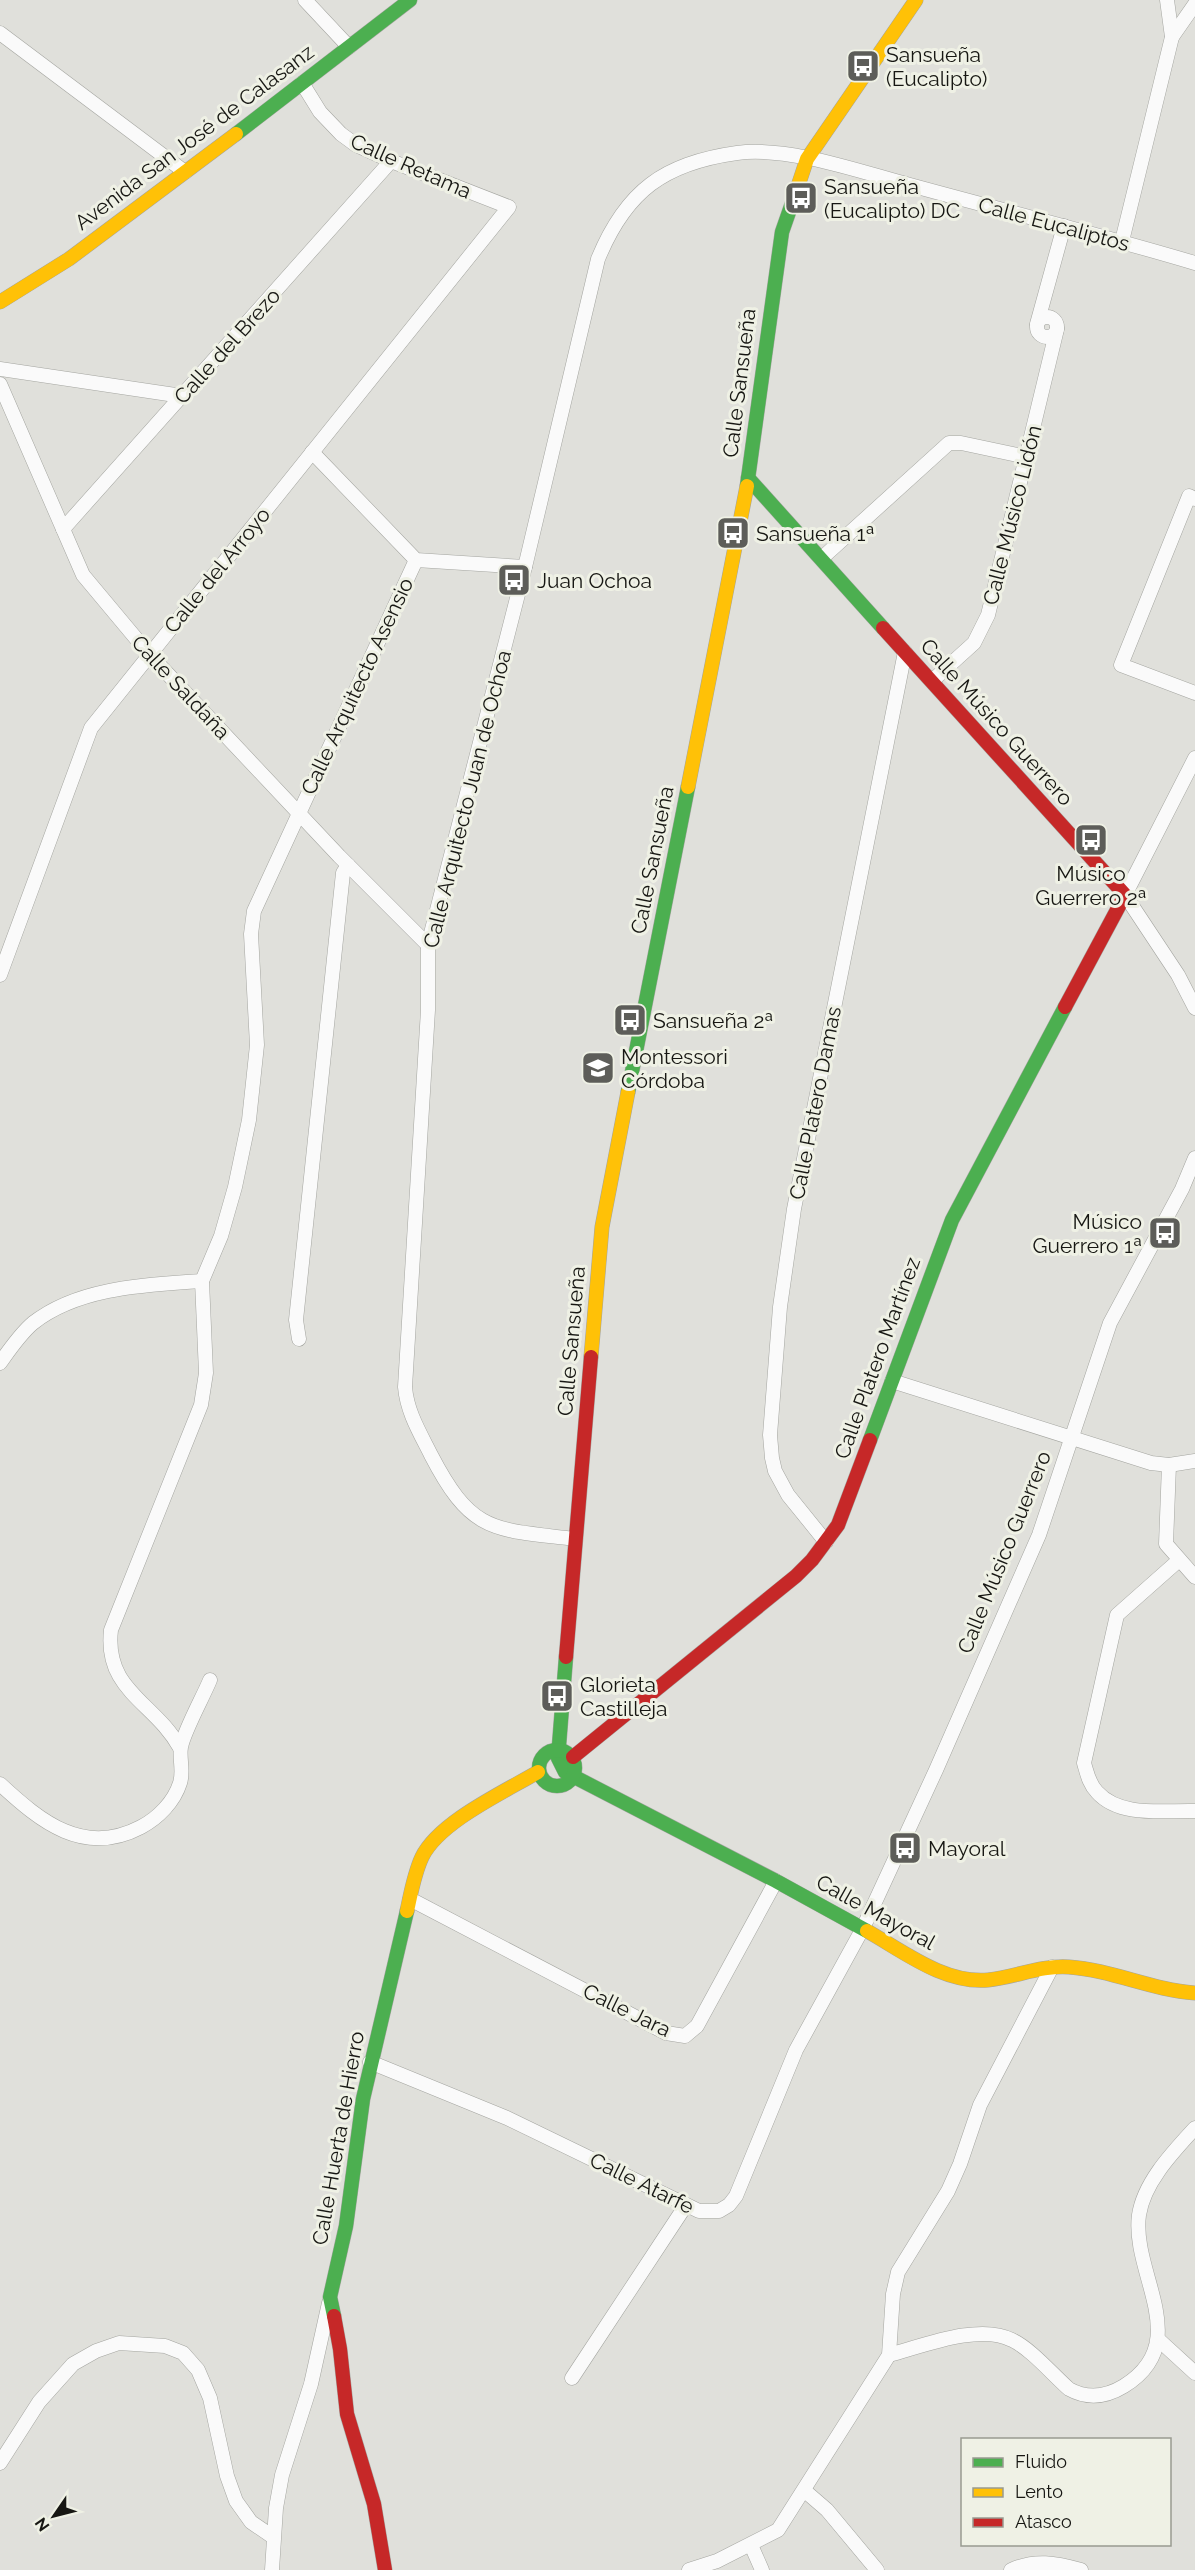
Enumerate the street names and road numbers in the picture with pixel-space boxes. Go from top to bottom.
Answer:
street label: Avenida San José de Calasanz [70,39,318,235]
street label: Calle Retama [347,128,475,204]
street label: Calle Eucaliptos [976,192,1132,256]
street label: Calle del Brezo [169,283,285,409]
street label: Calle Sansueña [717,307,761,459]
street label: Calle Músico Lidón [978,422,1046,608]
street label: Calle del Arroyo [159,502,275,638]
street label: Calle Arquitecto Asensio [296,574,418,798]
street label: Calle Saldaña [126,630,236,744]
street label: Calle Músico Guerrero [915,633,1079,811]
street label: Calle Arquitecto Juan de Ochoa [418,647,516,951]
street label: Calle Sansueña [625,784,679,936]
street label: Calle Platero Damas [784,1004,846,1202]
street label: Calle Platero Martínez [829,1254,925,1462]
street label: Calle Sansueña [552,1265,590,1417]
street label: Calle Músico Guerrero [952,1447,1056,1657]
street label: Calle Mayoral [812,1869,940,1955]
street label: Calle Jara [579,1978,675,2042]
street label: Calle Huerta de Hierro [307,2029,369,2247]
street label: Calle Atarfe [586,2147,698,2219]

